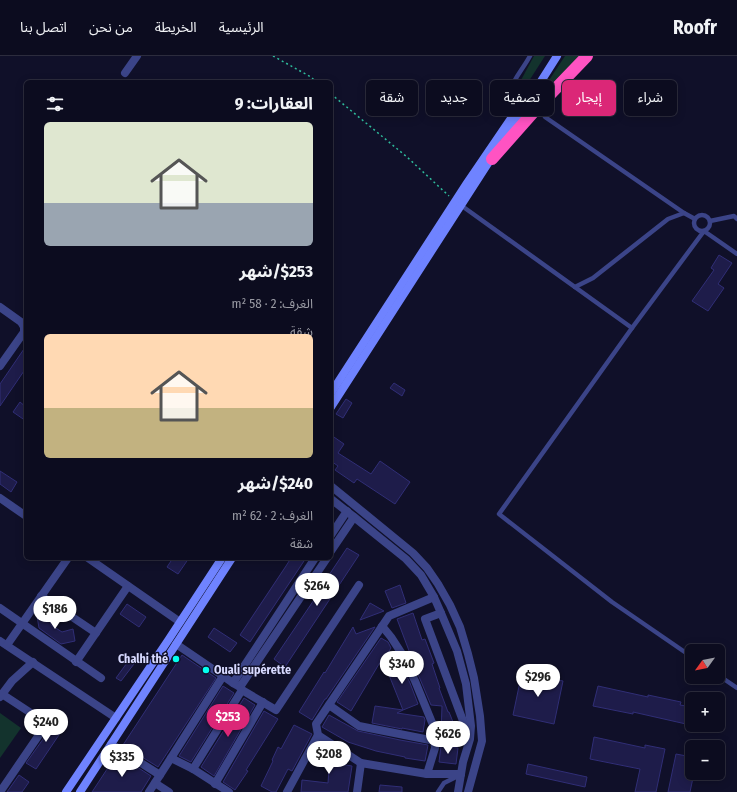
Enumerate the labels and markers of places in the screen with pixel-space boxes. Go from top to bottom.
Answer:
pin: $264 [293,573,341,607]
pin: $186 [31,596,79,630]
pin: $340 [378,651,426,685]
place label: Chalhi thé [118,652,168,666]
marker: Chalhi thé [171,654,181,664]
place label: Ouali supérette [214,663,291,677]
pin: $296 [514,664,562,698]
marker: Ouali supérette [201,665,211,675]
pin: $253 [204,704,252,738]
pin: $240 [22,709,70,743]
pin: $626 [424,721,472,755]
pin: $208 [305,741,353,775]
pin: $335 [98,744,146,778]

